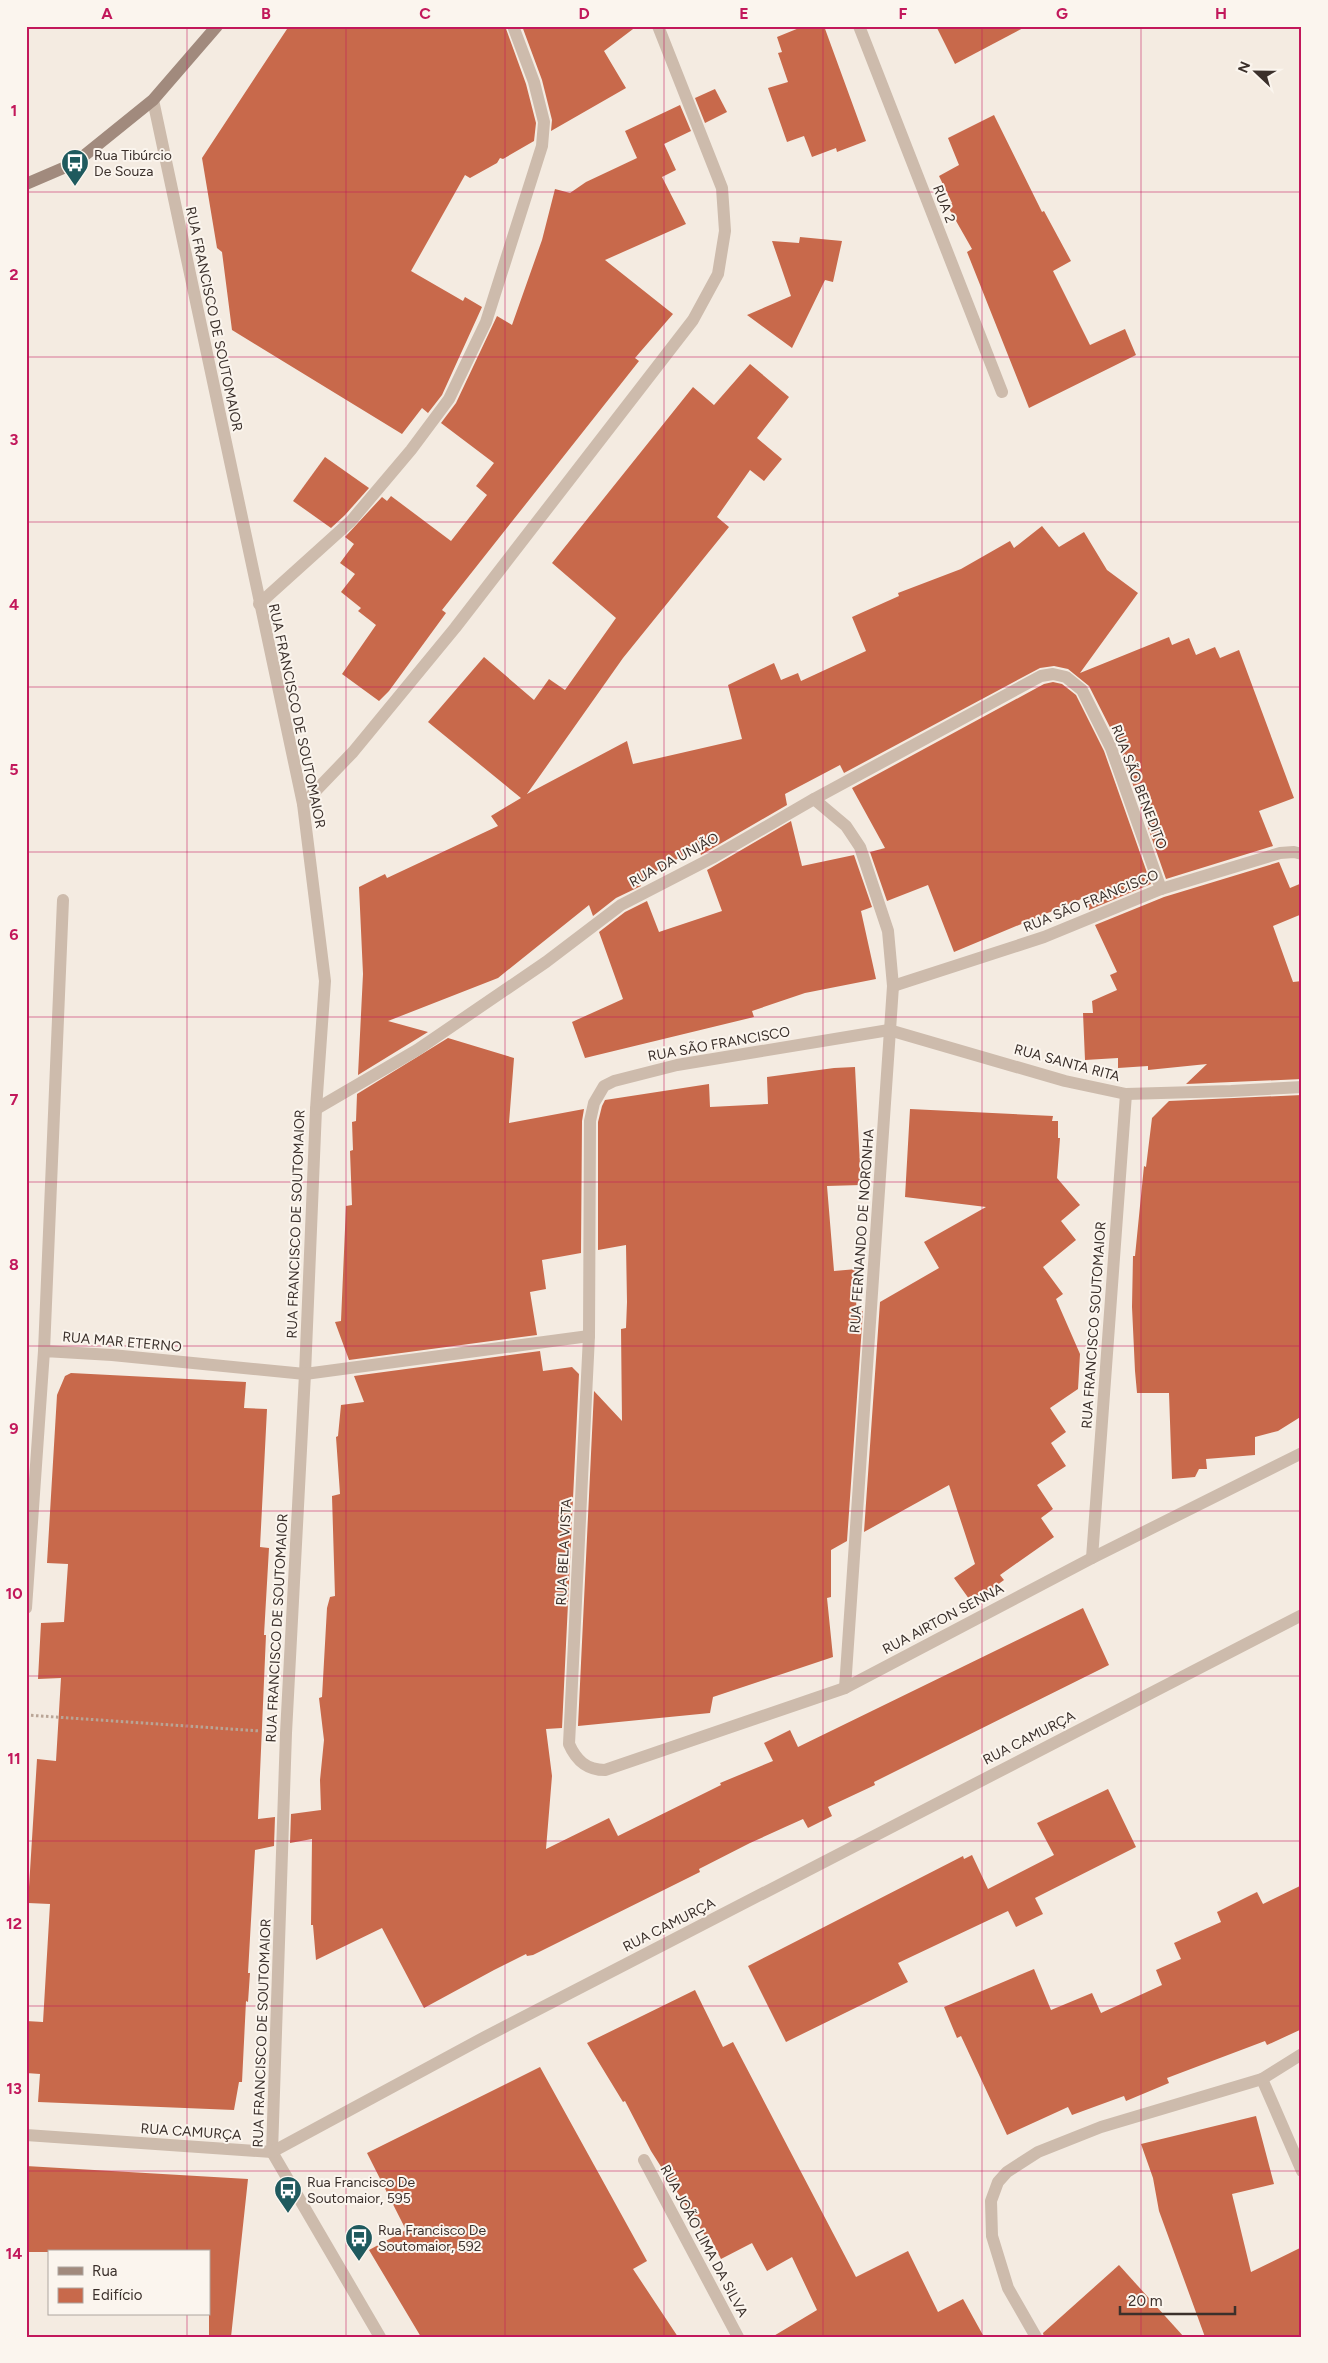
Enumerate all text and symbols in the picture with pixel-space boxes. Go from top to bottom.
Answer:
text: A [101,4,113,23]
text: B [261,4,271,23]
text: C [419,4,431,23]
text: D [578,4,590,23]
text: E [739,4,749,23]
text: F [899,4,908,23]
text: G [1056,4,1068,23]
text: H [1215,4,1227,23]
north arrow [1230,48,1280,98]
text: N [1235,59,1254,76]
text: 1 [11,101,17,120]
place label: Rua Tibúrcio De Souza [94,147,172,180]
bus stop icon: Rua Tibúrcio De Souza [60,148,90,187]
street label: RUA 2 [929,183,959,225]
street label: RUA FRANCISCO DE SOUTOMAIOR [182,205,246,433]
text: 2 [9,265,19,284]
text: 3 [10,430,19,449]
text: 4 [9,595,19,614]
street label: RUA FRANCISCO DE SOUTOMAIOR [265,602,329,830]
street label: RUA SÃO BENEDITO [1107,722,1171,852]
text: 5 [9,760,19,779]
street label: RUA DA UNIÃO [626,829,722,891]
street label: RUA SÃO FRANCISCO [1021,866,1161,936]
text: 6 [9,925,19,944]
street label: RUA SÃO FRANCISCO [647,1023,792,1065]
street label: RUA SANTA RITA [1012,1041,1122,1085]
text: 7 [10,1090,19,1109]
street label: RUA FRANCISCO DE SOUTOMAIOR [284,1109,309,1339]
street label: RUA FERNANDO DE NORONHA [846,1128,878,1334]
street label: RUA FRANCISCO SOUTOMAIOR [1078,1221,1110,1429]
text: 8 [9,1255,19,1274]
street label: RUA MAR ETERNO [62,1328,183,1356]
text: 9 [9,1419,19,1438]
street label: RUA BELA VISTA [553,1498,575,1606]
street label: RUA FRANCISCO DE SOUTOMAIOR [263,1513,291,1743]
street label: RUA AIRTON SENNA [880,1580,1007,1658]
text: 10 [5,1584,23,1603]
street label: RUA CAMURÇA [980,1707,1078,1769]
text: 11 [7,1749,21,1768]
street label: RUA CAMURÇA [620,1894,718,1956]
text: 12 [6,1914,22,1933]
street label: RUA FRANCISCO DE SOUTOMAIOR [250,1918,275,2148]
text: 13 [6,2079,22,2098]
street label: RUA CAMURÇA [140,2120,243,2144]
street label: RUA JOÃO LIMA DA SILVA [657,2162,752,2321]
place label: Rua Francisco De Soutomaior, 595 [307,2174,415,2207]
bus stop icon: Rua Francisco De Soutomaior, 595 [273,2175,303,2214]
place label: Rua Francisco De Soutomaior, 592 [378,2222,486,2255]
bus stop icon: Rua Francisco De Soutomaior, 592 [344,2223,374,2262]
text: 14 [6,2244,22,2263]
legend [48,2250,210,2316]
text: Rua [92,2262,117,2280]
scale bar [1120,2283,1236,2315]
text: Edifício [92,2286,143,2304]
text: 20 m [1128,2292,1162,2310]

